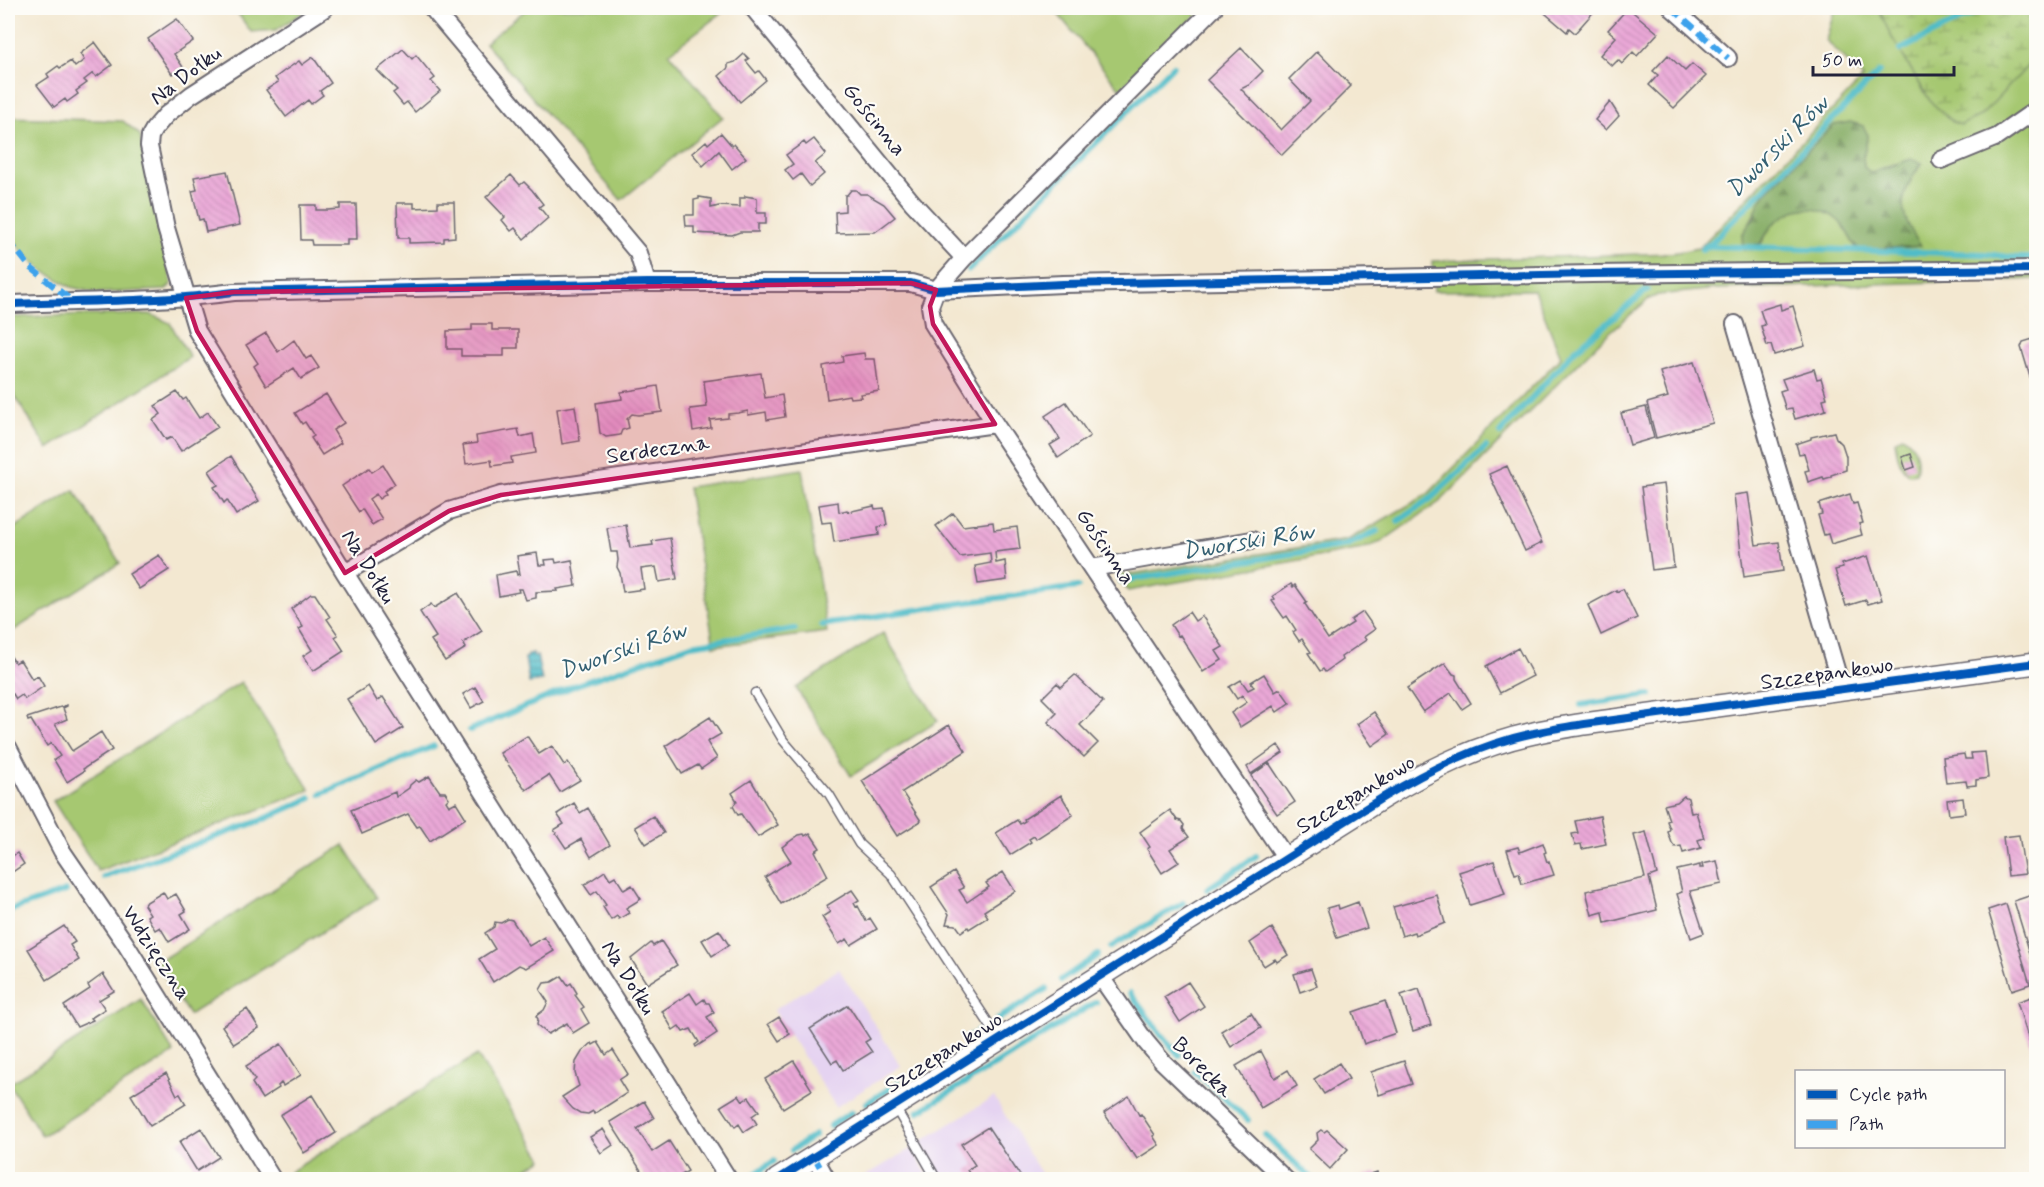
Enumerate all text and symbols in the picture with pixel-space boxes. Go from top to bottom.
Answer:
scale bar [1813,39,1954,77]
street label: Na Dołku [145,40,227,112]
text: 50 m [1822,49,1862,73]
street label: Gościnna [836,78,912,162]
water label: Dworski Rów [1720,88,1837,205]
street label: Serdeczna [605,429,712,471]
street label: Gościnna [1069,503,1141,591]
water label: Dworski Rów [1180,516,1318,568]
street label: Na Dołku [334,525,402,609]
water label: Dworski Rów [555,614,692,687]
street label: Szczepankowo [1759,651,1895,697]
street label: Szczepankowo [1291,749,1421,841]
street label: Wdzięczna [115,900,197,1006]
street label: Na Dołku [594,936,662,1020]
street label: Szczepankowo [880,1006,1008,1100]
street label: Borecka [1165,1031,1239,1105]
legend [1795,1070,2005,1148]
text: Cycle path [1849,1083,1927,1107]
text: Path [1849,1113,1884,1137]

